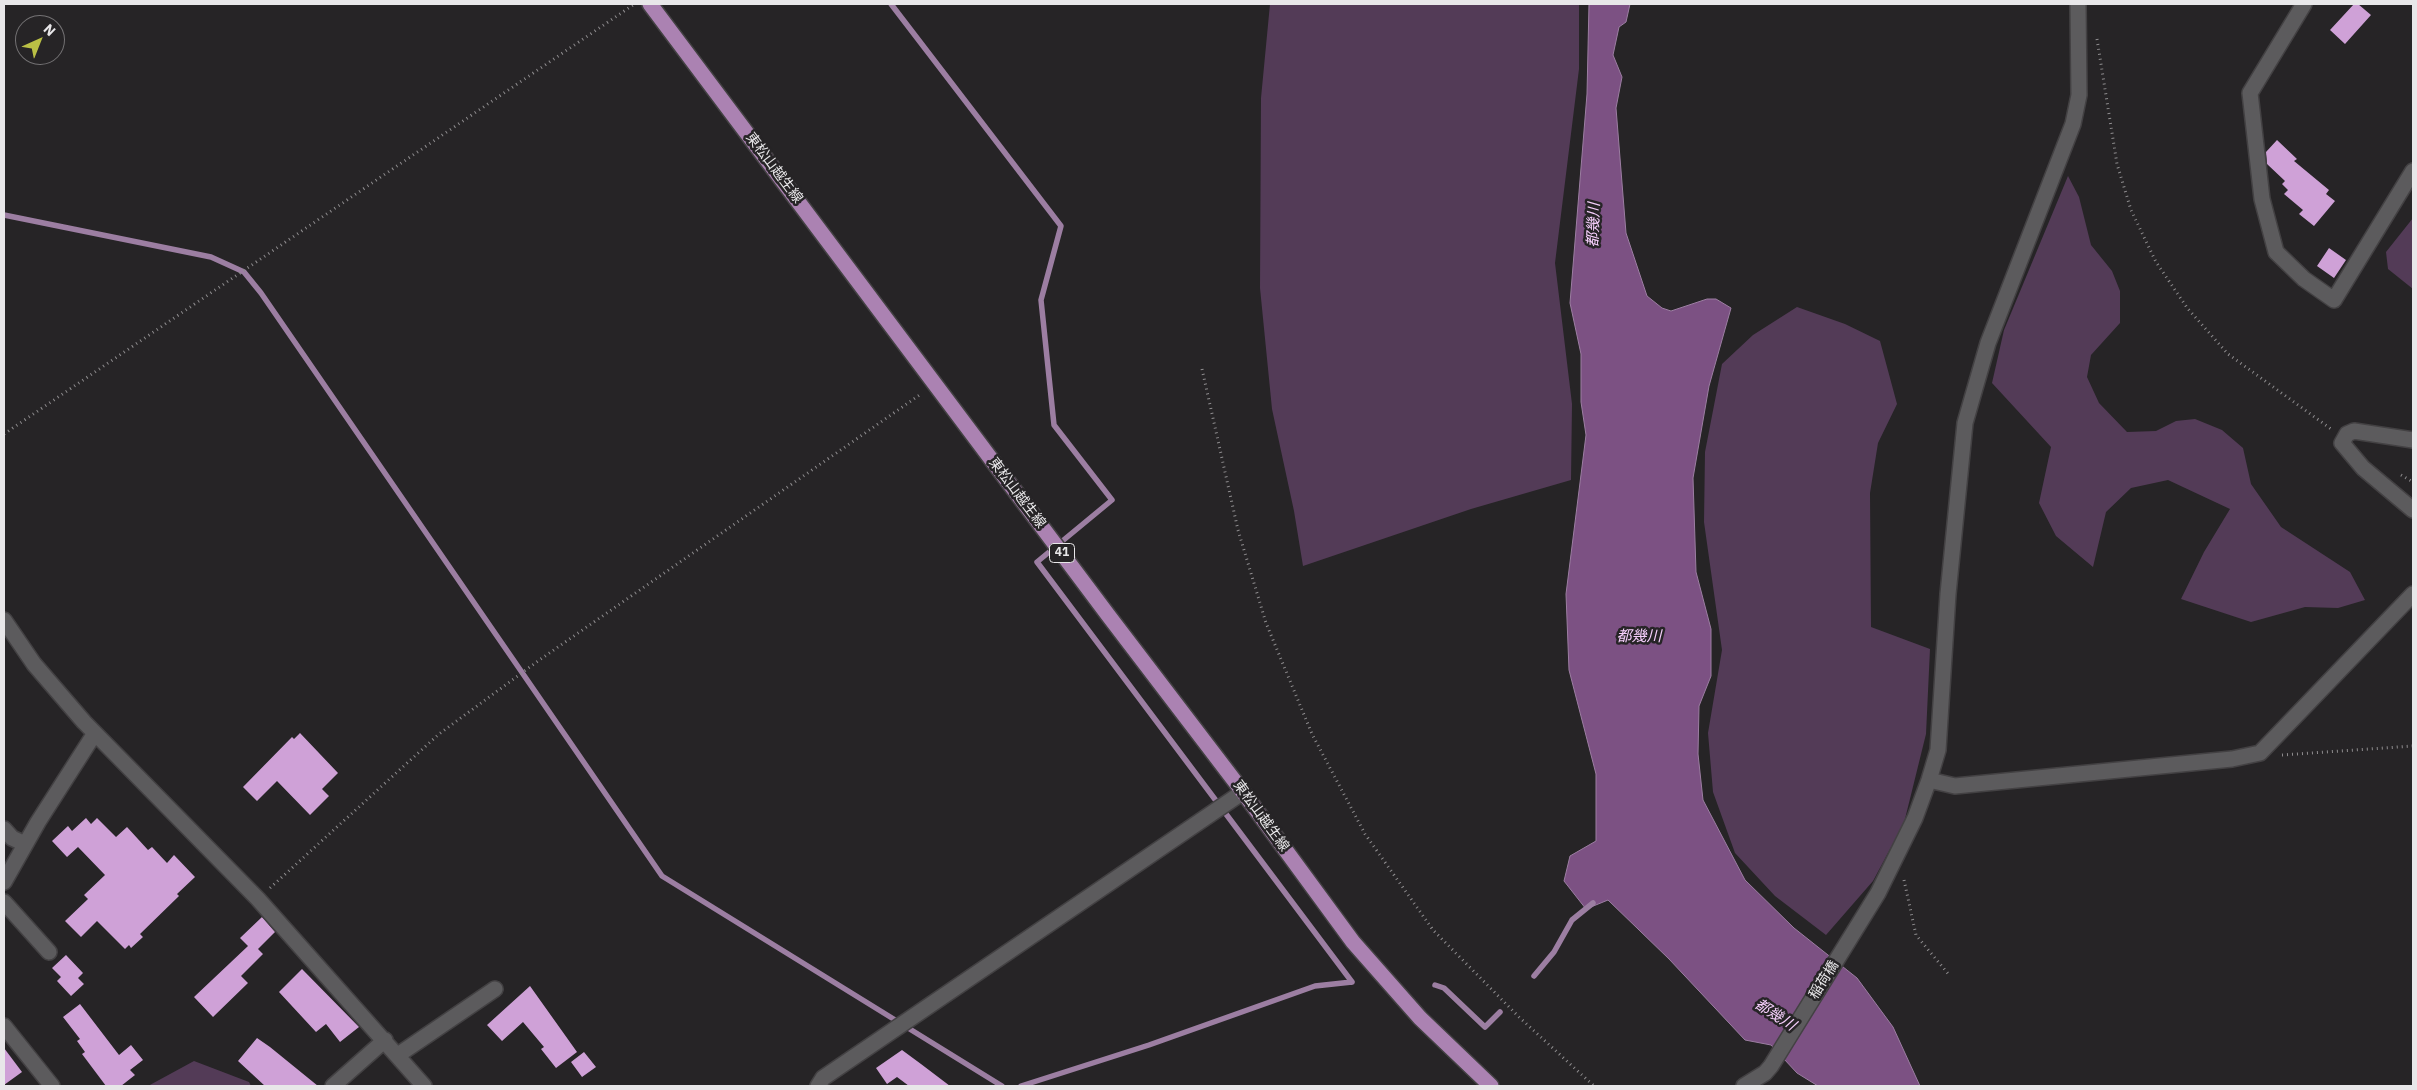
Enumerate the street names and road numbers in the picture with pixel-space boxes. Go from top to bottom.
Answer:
street label: 東松山越生線 [742,129,806,207]
street label: 東松山越生線 [985,454,1049,532]
road number: 41 [1050,544,1074,562]
street label: 東松山越生線 [1230,777,1292,855]
street label: 稲荷橋 [1806,958,1842,1002]

